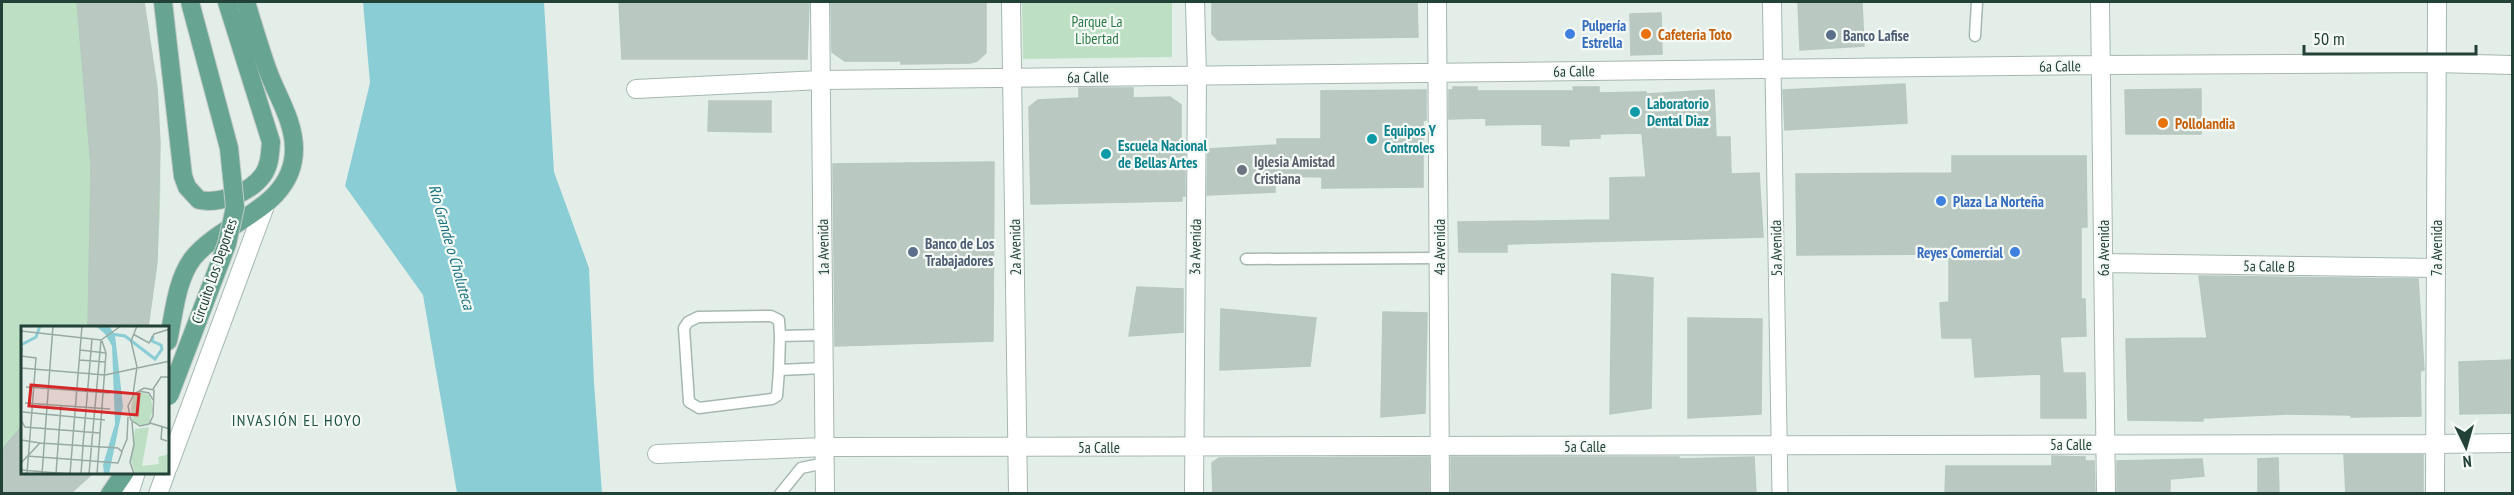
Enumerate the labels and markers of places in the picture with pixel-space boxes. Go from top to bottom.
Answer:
place label: Pulpería Estrella [1582,16,1626,52]
place label: Cafeteria Toto [1658,25,1732,44]
place label: Banco Lafise [1843,26,1909,45]
marker: Pulpería Estrella [1563,27,1577,41]
marker: Cafeteria Toto [1639,27,1653,41]
marker: Banco Lafise [1824,28,1838,42]
place label: Laboratorio Dental Diaz [1647,94,1709,130]
marker: Laboratorio Dental Diaz [1628,105,1642,119]
place label: Pollolandia [2175,114,2235,133]
marker: Pollolandia [2156,116,2170,130]
place label: Equipos Y Controles [1384,121,1436,157]
marker: Equipos Y Controles [1365,132,1379,146]
place label: Escuela Nacional de Bellas Artes [1118,136,1208,172]
marker: Escuela Nacional de Bellas Artes [1099,147,1113,161]
place label: Iglesia Amistad Cristiana [1254,152,1335,188]
marker: Iglesia Amistad Cristiana [1235,163,1249,177]
place label: Plaza La Norteña [1953,192,2044,211]
marker: Plaza La Norteña [1934,194,1948,208]
place label: Banco de Los Trabajadores [925,234,994,270]
place label: Reyes Comercial [1917,243,2003,262]
marker: Banco de Los Trabajadores [906,245,920,259]
marker: Reyes Comercial [2008,245,2022,259]

